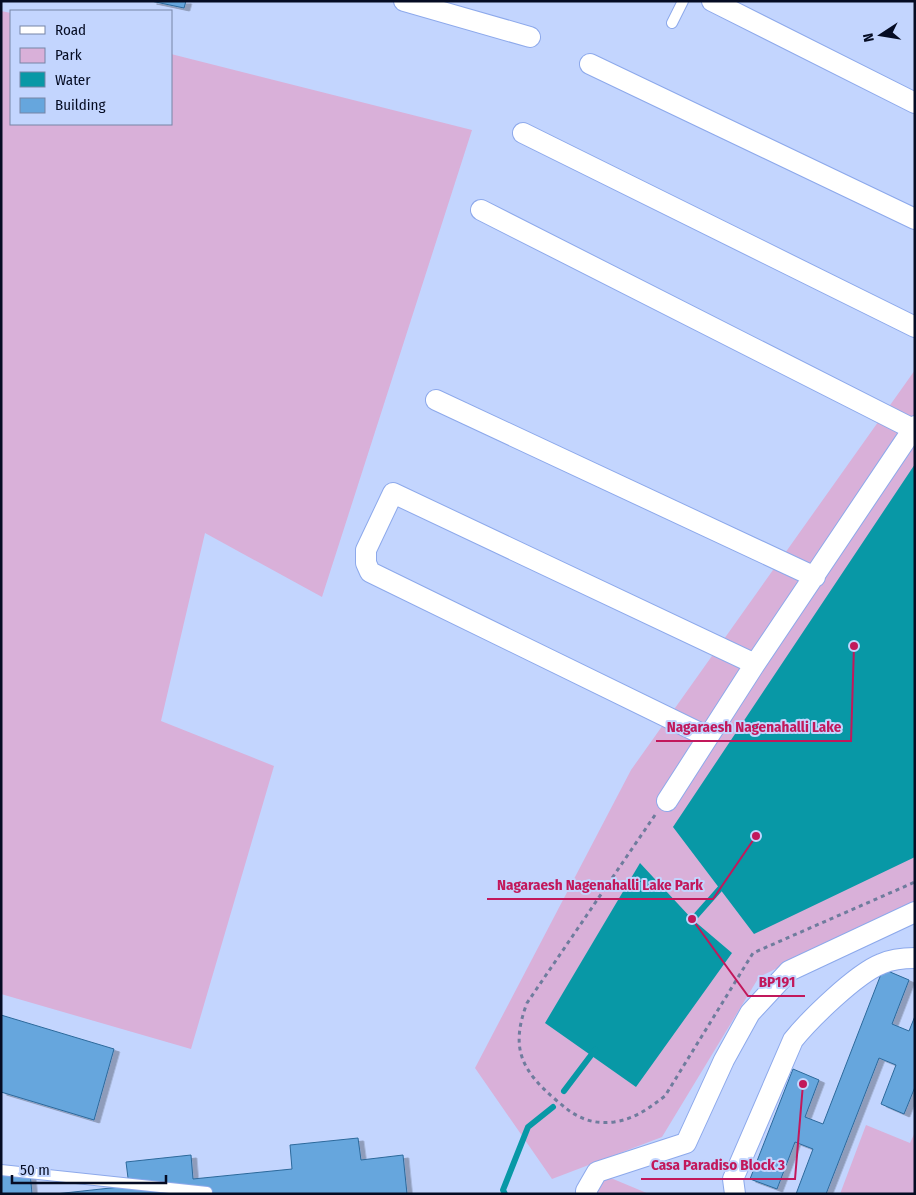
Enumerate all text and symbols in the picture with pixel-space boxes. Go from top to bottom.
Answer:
legend [10,10,172,125]
north arrow [856,10,906,60]
text: Road [55,21,86,39]
text: N [860,32,878,43]
text: Park [55,46,82,64]
text: Water [55,71,91,89]
text: Building [55,96,106,114]
callout: Nagaraesh Nagenahalli Lake [656,711,851,741]
text: Nagaraesh Nagenahalli Lake [667,718,842,736]
callout: Nagaraesh Nagenahalli Lake Park [487,869,713,899]
text: Nagaraesh Nagenahalli Lake Park [497,876,703,894]
callout: BP191 [748,966,805,996]
text: BP191 [759,973,795,991]
callout: Casa Paradiso Block 3 [641,1149,795,1179]
scale bar [12,1152,166,1184]
text: Casa Paradiso Block 3 [651,1156,785,1174]
text: 50 m [20,1161,50,1179]

